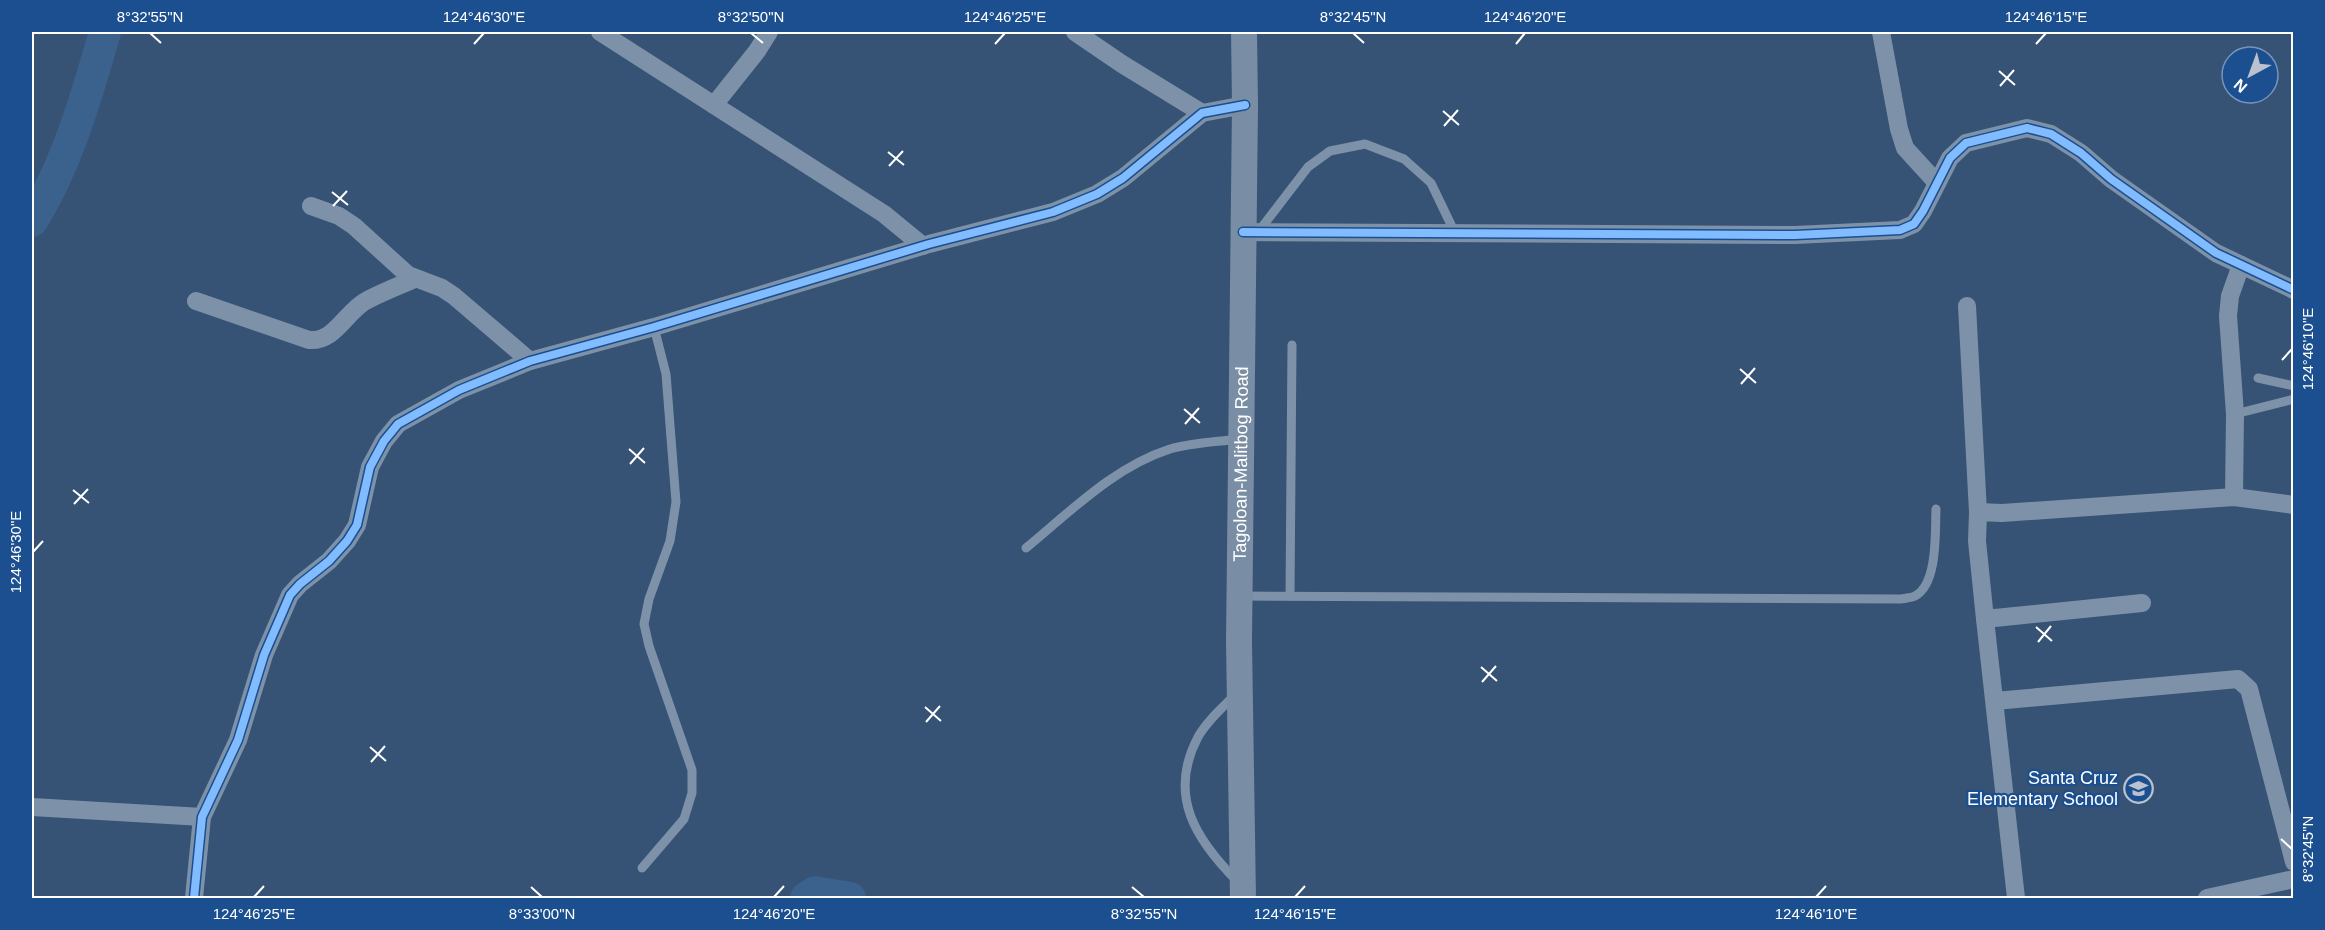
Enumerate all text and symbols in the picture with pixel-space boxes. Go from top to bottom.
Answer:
text: 8°32'55"N [117,8,183,25]
text: 124°46'30"E [443,8,525,25]
text: 8°32'50"N [718,8,784,25]
text: 124°46'25"E [964,8,1046,25]
text: 8°32'45"N [1320,8,1386,25]
text: 124°46'20"E [1484,8,1566,25]
text: 124°46'15"E [2005,8,2087,25]
north arrow [2220,45,2280,105]
text: N [2231,76,2250,96]
text: 124°46'10"E [2299,308,2316,390]
street label: Tagoloan-Malitbog Road [1230,366,1252,562]
text: 124°46'30"E [7,511,24,593]
place label: Santa Cruz Elementary School [1967,768,2118,809]
school or university icon: Santa Cruz Elementary School [2123,772,2155,804]
text: 8°32'45"N [2299,816,2316,882]
text: 124°46'25"E [213,905,295,922]
text: 8°33'00"N [509,905,575,922]
text: 124°46'20"E [733,905,815,922]
text: 8°32'55"N [1111,905,1177,922]
text: 124°46'15"E [1254,905,1336,922]
text: 124°46'10"E [1775,905,1857,922]

